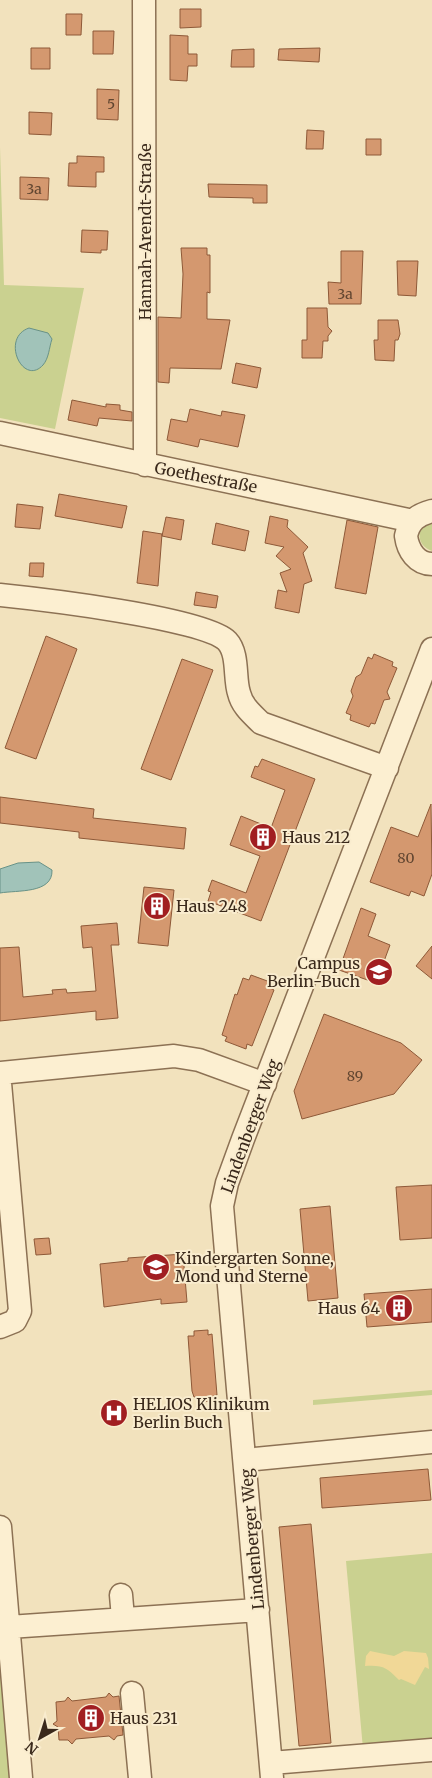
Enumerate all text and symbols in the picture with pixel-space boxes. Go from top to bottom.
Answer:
house number: 5 [107,95,115,113]
street label: Hannah-Arendt-Straße [135,143,155,321]
house number: 3a [26,180,42,198]
house number: 3a [337,285,353,303]
street label: Goethestraße [153,457,259,497]
building icon: Haus 212 [248,822,278,852]
place label: Haus 212 [282,827,350,847]
house number: 80 [397,849,415,867]
building icon: Haus 248 [142,891,172,921]
place label: Haus 248 [176,896,247,916]
place label: Campus Berlin-Buch [267,953,360,991]
school or university icon: Campus Berlin-Buch [364,957,394,987]
street label: Lindenberger Weg [216,1056,284,1196]
house number: 89 [347,1067,363,1085]
place label: Kindergarten Sonne, Mond und Sterne [175,1248,334,1286]
school or university icon: Kindergarten Sonne, Mond und Sterne [141,1252,171,1282]
building icon: Haus 64 [384,1293,414,1323]
place label: Haus 64 [318,1298,380,1318]
place label: HELIOS Klinikum Berlin Buch [133,1394,270,1432]
hospital icon: HELIOS Klinikum Berlin Buch [99,1398,129,1428]
street label: Lindenberger Weg [236,1467,268,1610]
building icon: Haus 231 [76,1703,106,1733]
place label: Haus 231 [110,1708,177,1728]
north arrow [15,1713,65,1763]
text: N [22,1738,42,1759]

